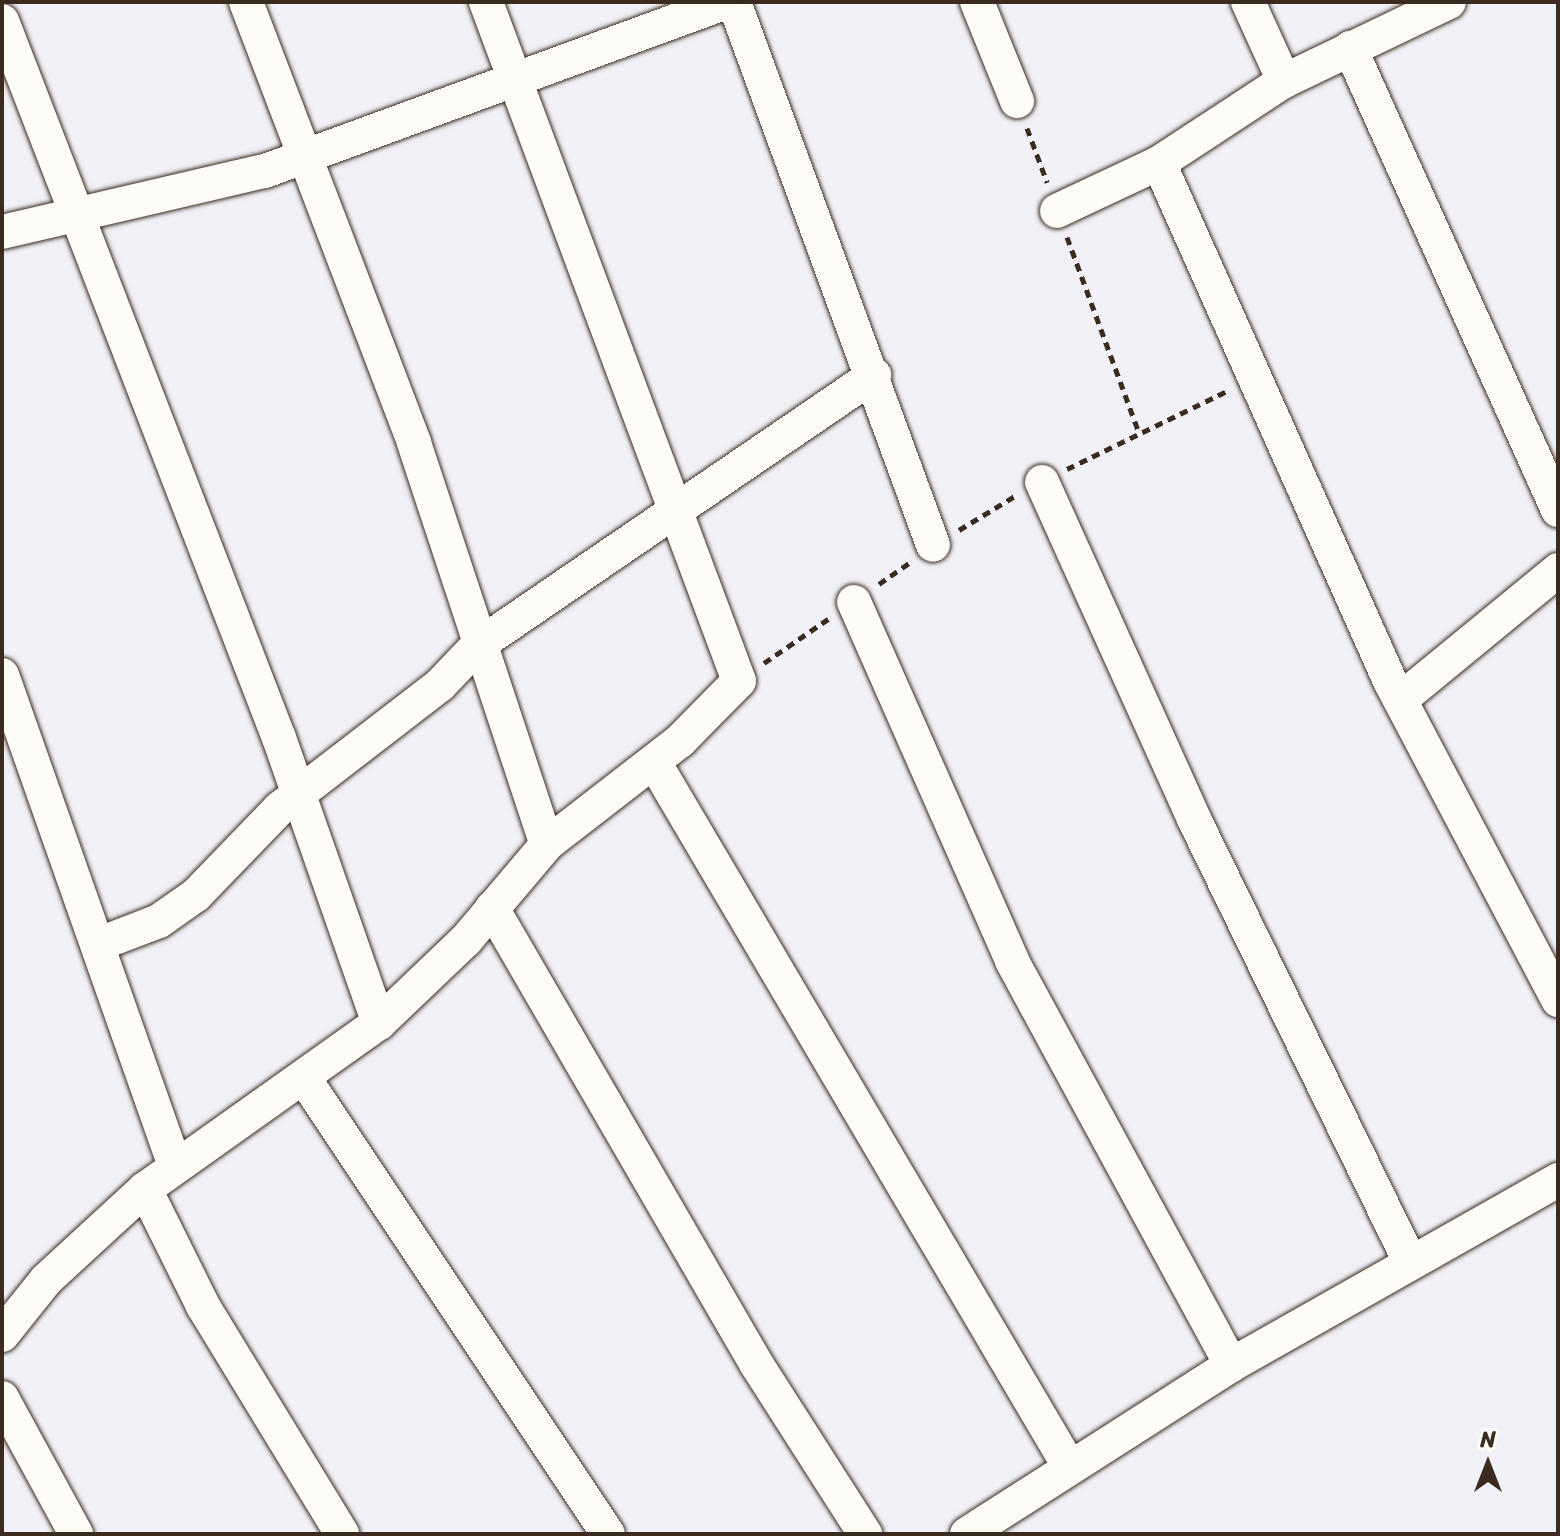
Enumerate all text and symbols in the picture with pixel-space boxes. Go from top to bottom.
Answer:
text: N [1480,1420,1496,1459]
north arrow [1448,1424,1528,1504]

